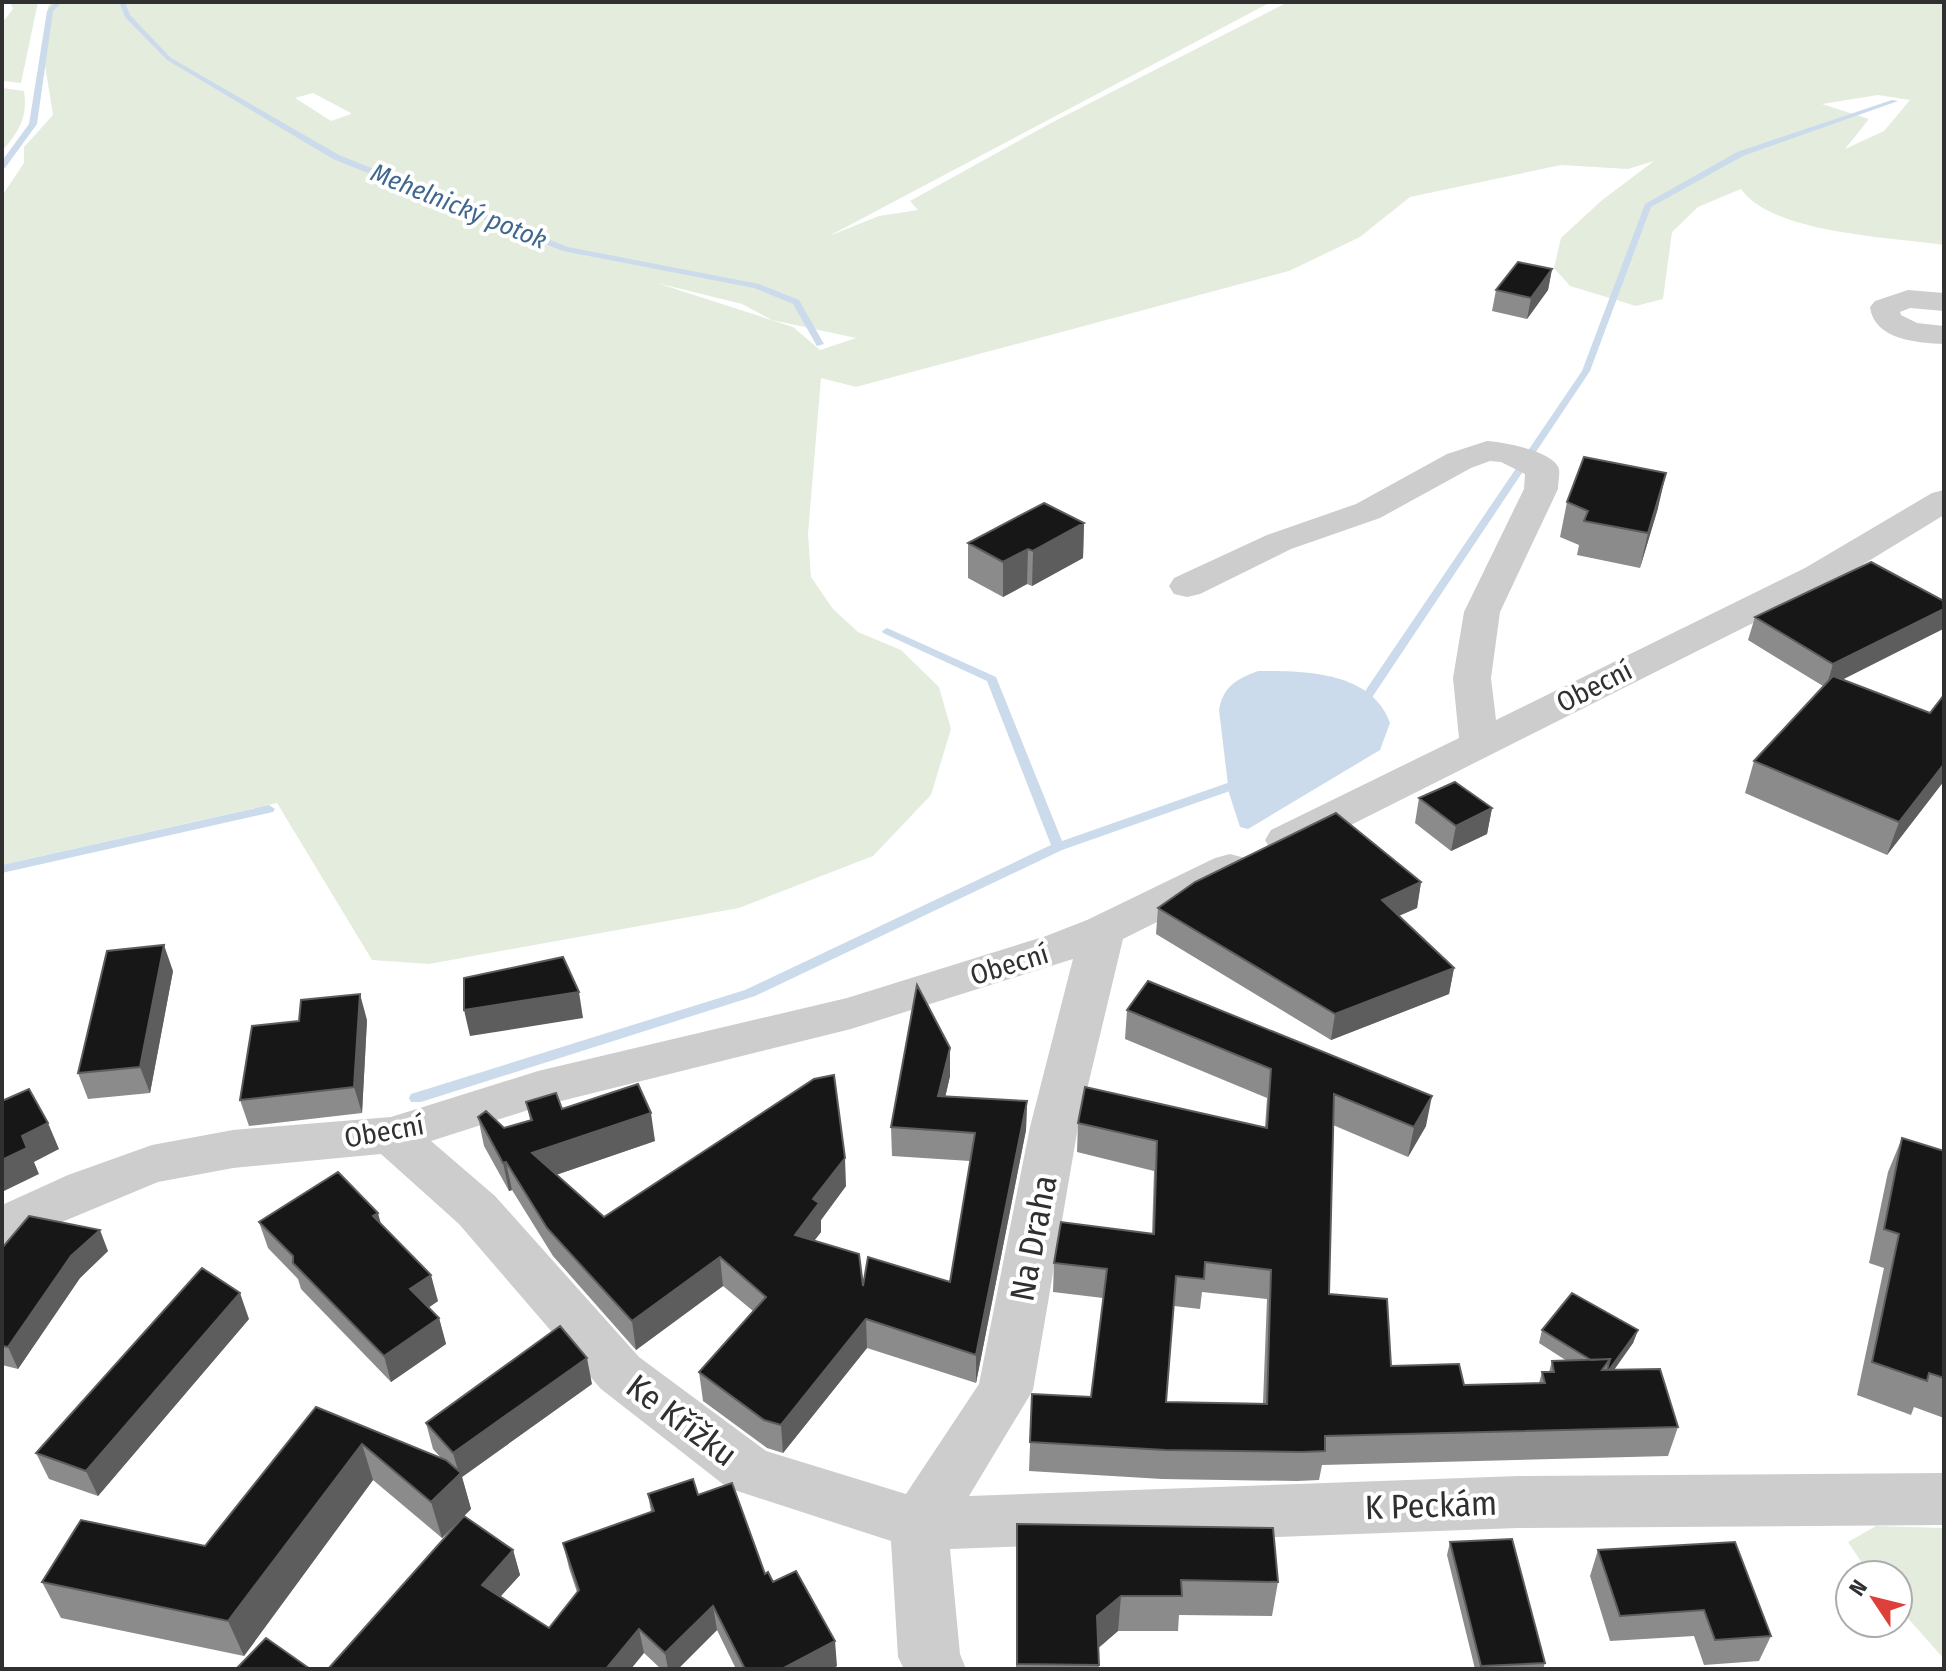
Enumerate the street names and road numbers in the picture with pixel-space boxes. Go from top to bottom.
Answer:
street label: Obecní [1551,654,1637,719]
street label: Obecní [966,937,1052,992]
street label: Obecní [342,1108,426,1155]
street label: Na Draha [1001,1172,1066,1304]
street label: Ke Křížku [618,1366,745,1475]
street label: K Peckám [1364,1483,1498,1528]

